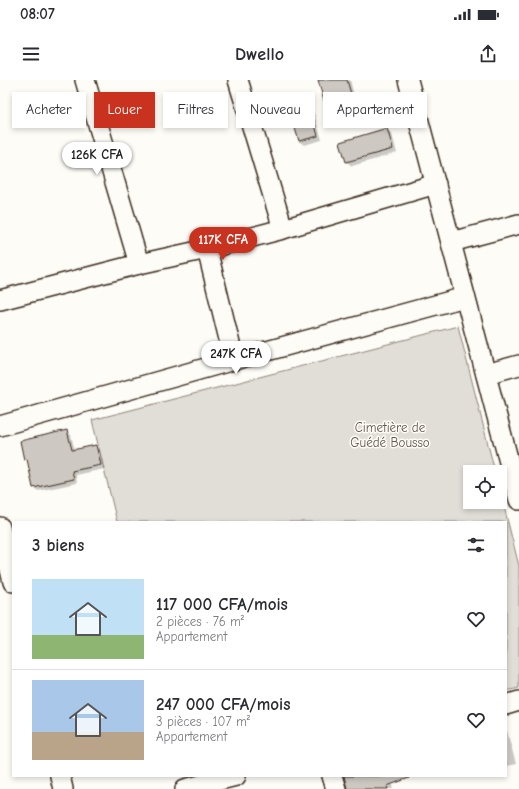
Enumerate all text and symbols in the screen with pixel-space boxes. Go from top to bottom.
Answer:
text: 08:07 [20,5,55,23]
icon: menu [20,43,42,65]
icon: share [477,43,499,65]
text: Dwello [235,44,284,65]
chip: Acheter [12,92,86,128]
chip: Louer [94,92,155,128]
chip: Filtres [163,92,228,128]
chip: Nouveau [236,92,315,128]
chip: Appartement [323,92,427,128]
pin: 126K CFA [56,142,138,176]
text: 126K CFA [71,147,123,162]
pin: 117K CFA [182,227,264,261]
text: 117K CFA [198,232,248,247]
pin: 247K CFA [195,341,277,375]
text: 247K CFA [210,346,262,361]
park label: Cimetière de Guédé Bousso [350,420,430,450]
map controls [463,465,507,509]
button: locate [463,465,507,509]
icon: filters [465,534,487,556]
text: 3 biens [32,536,84,555]
icon: home [64,595,112,643]
text: 117 000 CFA/mois [156,595,288,614]
icon: heart [465,608,487,630]
text: 2 pièces · 76 m² [156,614,244,629]
text: Appartement [156,629,227,644]
text: 247 000 CFA/mois [156,695,290,714]
icon: home [64,696,112,744]
icon: heart [465,709,487,731]
text: 3 pièces · 107 m² [156,714,250,729]
text: Appartement [156,729,227,744]

